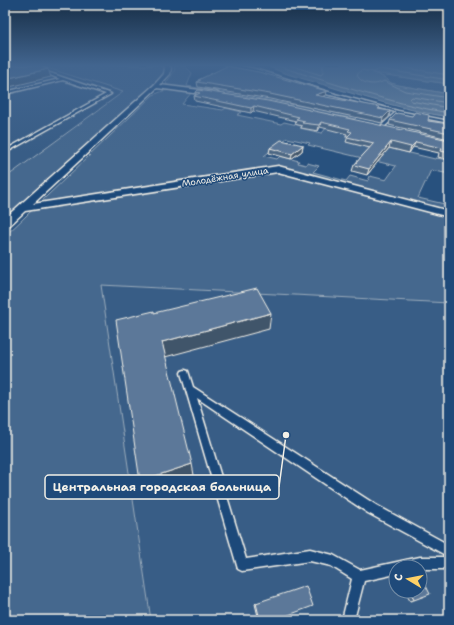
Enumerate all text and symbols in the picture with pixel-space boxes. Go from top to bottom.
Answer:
street label: Молодёжная улица [181,164,270,190]
callout: Центральная городская больница [45,475,279,499]
text: Центральная городская больница [53,479,272,495]
north arrow [388,559,428,599]
text: С [391,572,407,582]

